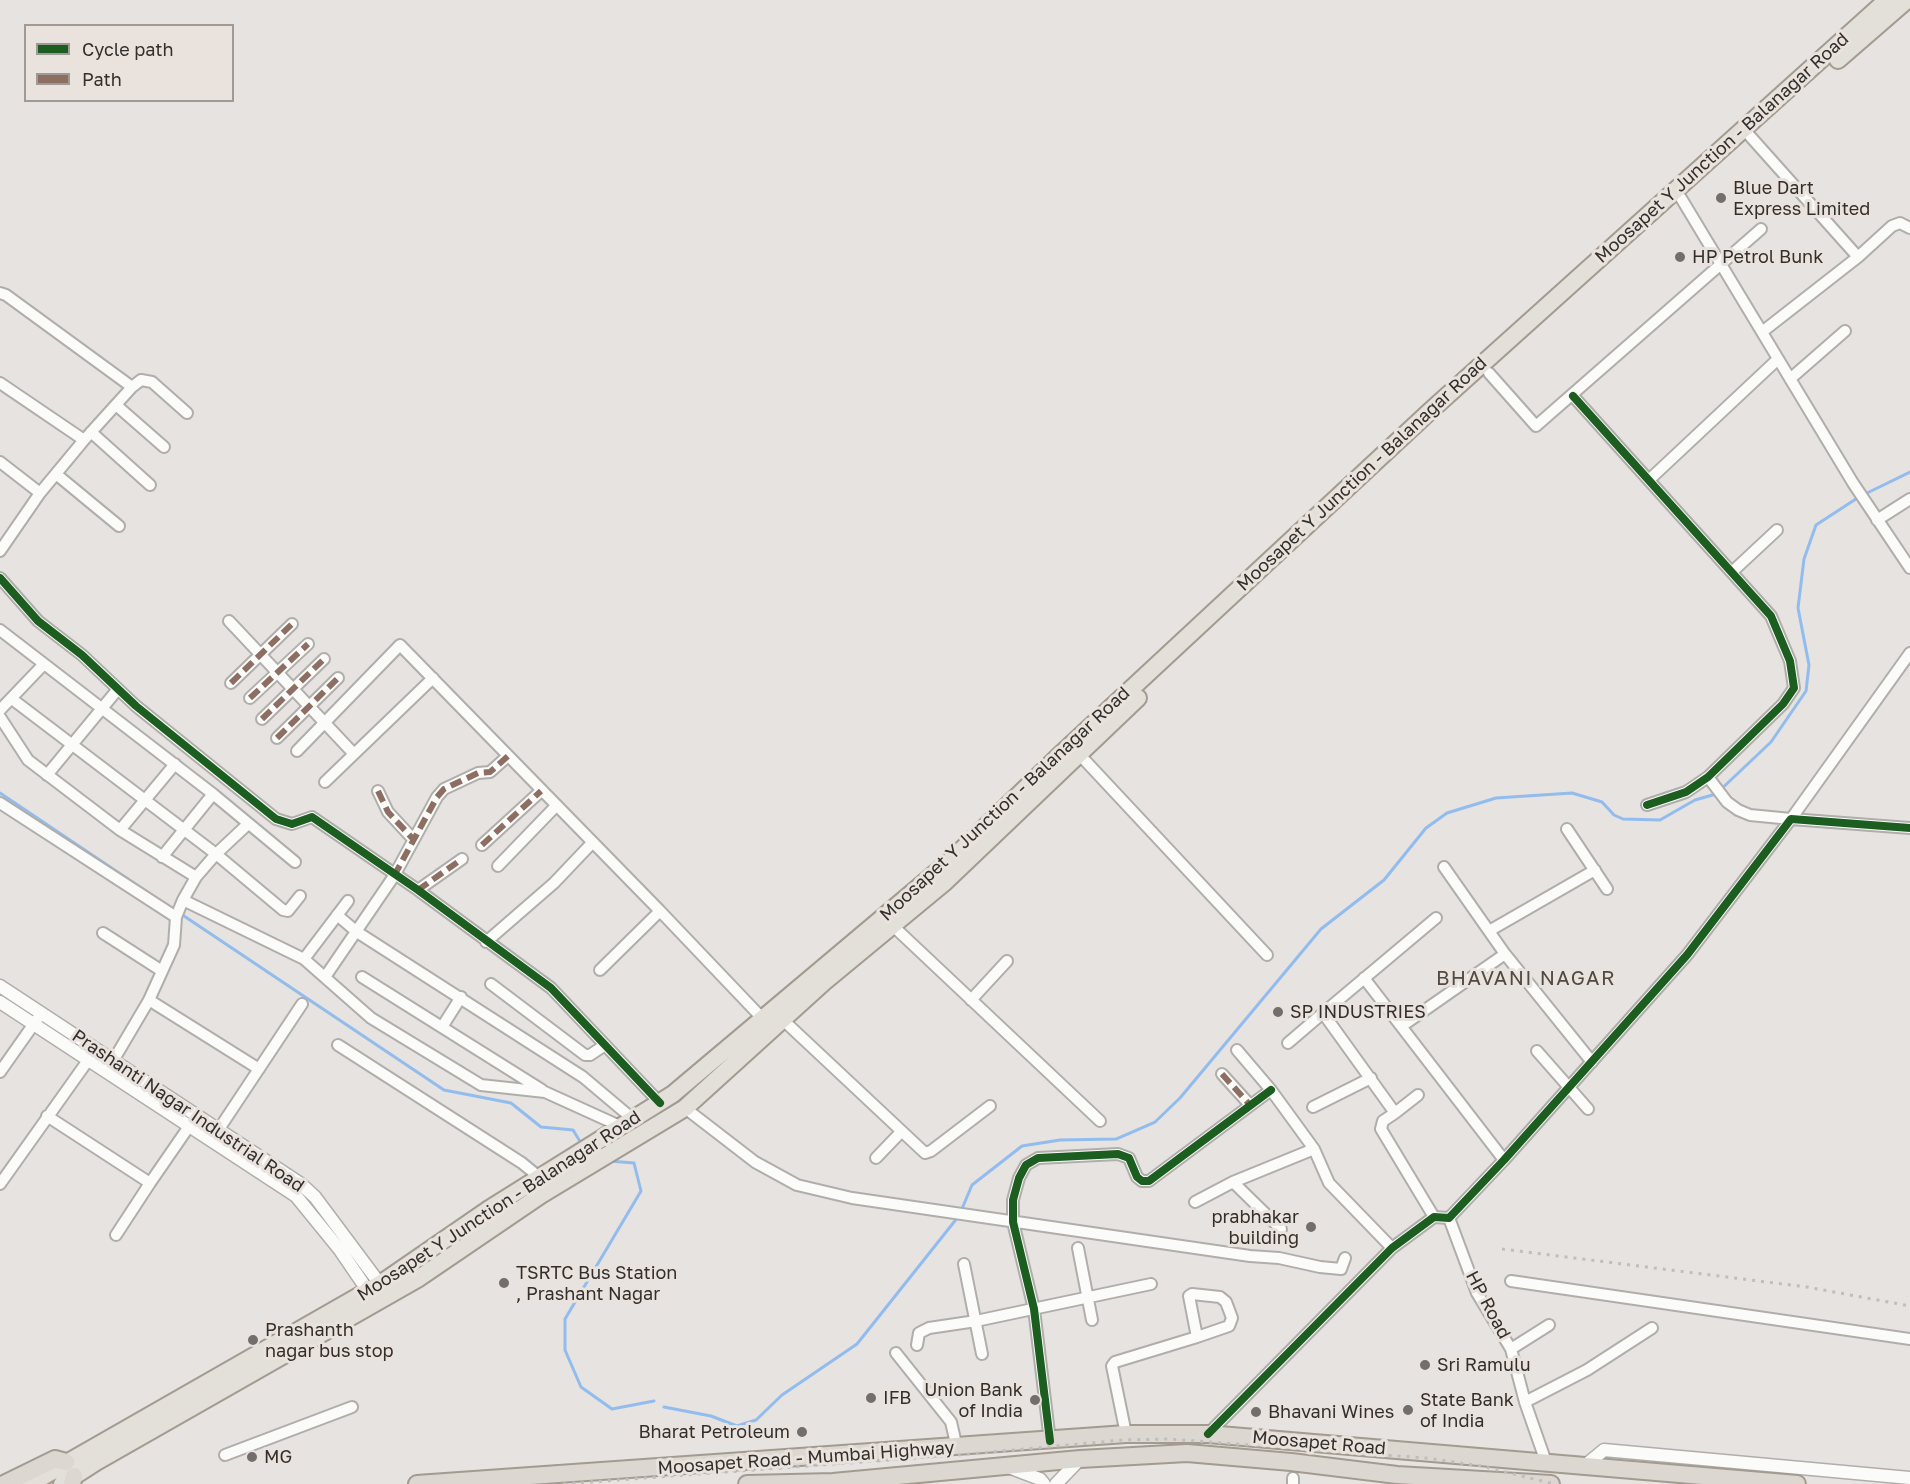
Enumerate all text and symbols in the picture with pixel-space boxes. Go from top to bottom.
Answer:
legend [24,24,234,102]
street label: Moosapet Y Junction - Balanagar Road [1591,28,1853,268]
text: Cycle path [82,38,174,60]
text: Path [82,68,122,90]
place label: Blue Dart Express Limited [1733,177,1870,219]
marker: Blue Dart Express Limited [1714,191,1728,205]
place label: HP Petrol Bunk [1692,246,1823,268]
marker: HP Petrol Bunk [1673,250,1687,264]
street label: Moosapet Y Junction - Balanagar Road [1233,352,1491,596]
street label: Moosapet Y Junction - Balanagar Road [876,682,1134,926]
district label: BHAVANI NAGAR [1436,967,1616,991]
place label: SP INDUSTRIES [1290,1001,1426,1023]
marker: SP INDUSTRIES [1271,1005,1285,1019]
street label: Prashanti Nagar Industrial Road [68,1025,308,1197]
street label: Moosapet Y Junction - Balanagar Road [353,1106,645,1306]
place label: prabhakar building [1211,1206,1299,1248]
marker: prabhakar building [1304,1220,1318,1234]
place label: TSRTC Bus Station , Prashant Nagar [516,1262,677,1304]
street label: HP Road [1461,1267,1515,1343]
marker: TSRTC Bus Station , Prashant Nagar [497,1276,511,1290]
place label: Prashanth nagar bus stop [265,1319,394,1362]
marker: Prashanth nagar bus stop [246,1333,260,1347]
place label: Sri Ramulu [1437,1354,1531,1376]
marker: Sri Ramulu [1418,1358,1432,1372]
place label: Union Bank of India [924,1379,1023,1422]
place label: IFB [883,1387,911,1409]
place label: State Bank of India [1420,1389,1514,1432]
marker: IFB [864,1391,878,1405]
marker: Union Bank of India [1028,1393,1042,1407]
place label: Bhavani Wines [1268,1401,1394,1423]
marker: State Bank of India [1401,1403,1415,1417]
marker: Bhavani Wines [1249,1405,1263,1419]
place label: Bharat Petroleum [638,1421,790,1443]
marker: Bharat Petroleum [795,1425,809,1439]
street label: Moosapet Road [1251,1426,1387,1460]
street label: Moosapet Road - Mumbai Highway [657,1437,955,1479]
place label: MG [264,1446,292,1468]
marker: MG [245,1450,259,1464]

